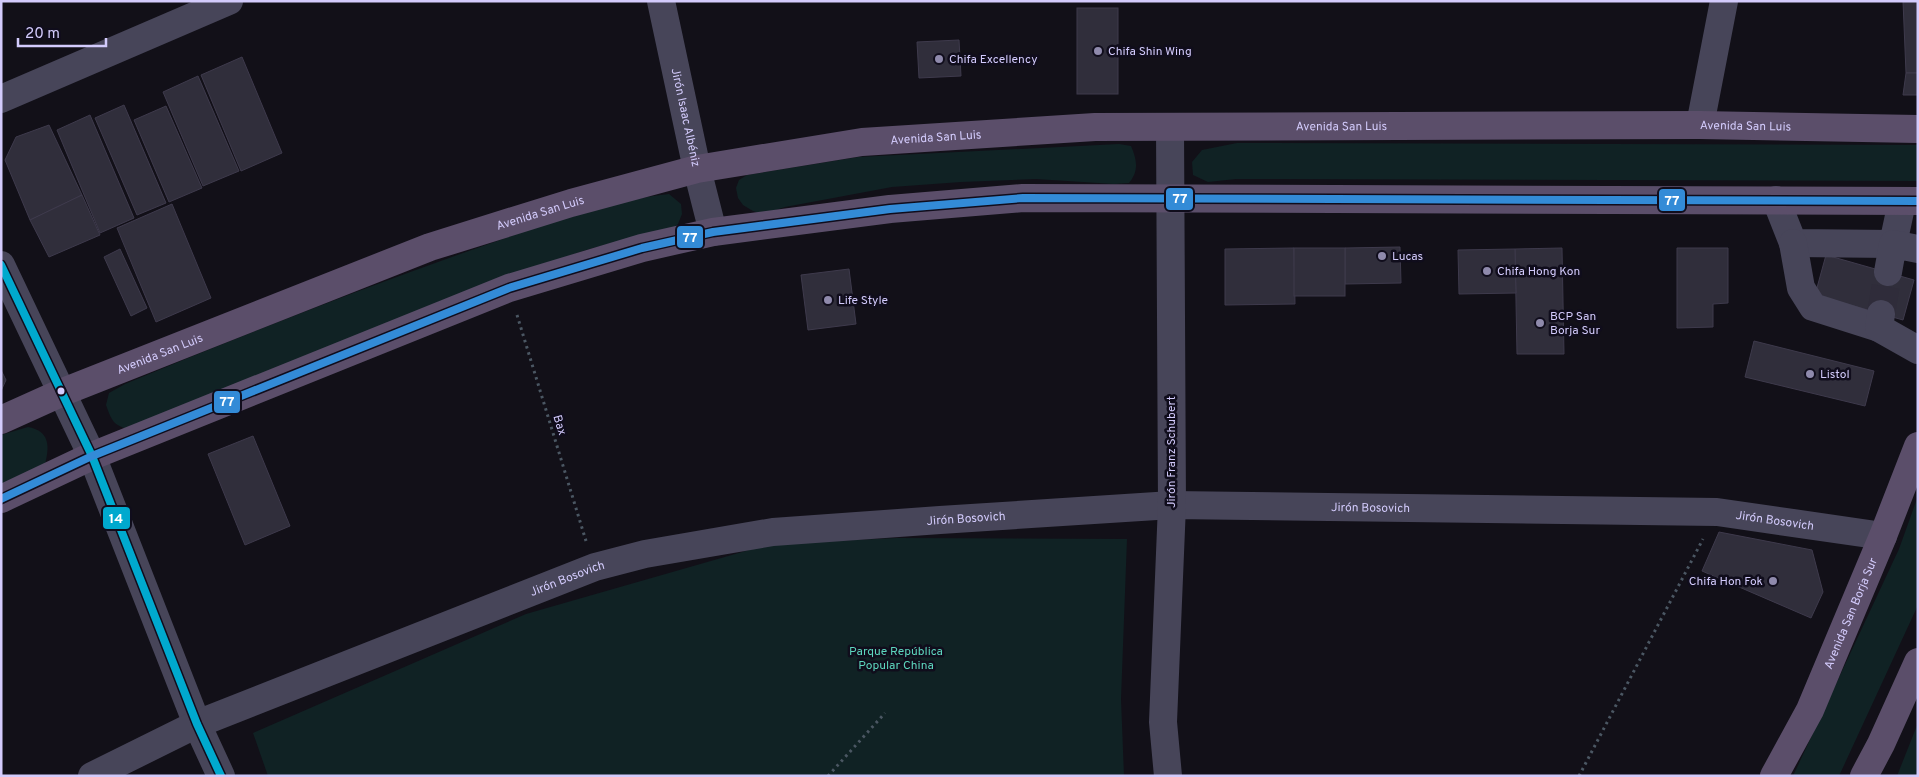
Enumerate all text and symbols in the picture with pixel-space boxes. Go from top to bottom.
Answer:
scale bar [18,15,105,47]
text: 20 m [25,25,60,44]
place label: Chifa Shin Wing [1108,44,1192,60]
marker: Chifa Shin Wing [1092,45,1104,57]
place label: Chifa Excellency [949,52,1038,68]
marker: Chifa Excellency [933,53,945,65]
street label: Jirón Isaac Albéniz [667,67,703,169]
street label: Avenida San Luis [1700,118,1791,136]
street label: Avenida San Luis [1296,119,1387,135]
street label: Avenida San Luis [890,127,982,149]
line badge: 77 [1165,187,1194,211]
line badge: 77 [1658,188,1686,212]
text: 77 [1173,191,1188,208]
street label: Avenida San Luis [494,193,586,235]
text: 77 [1665,193,1680,210]
line badge: 77 [676,225,704,249]
text: 77 [683,230,698,247]
place label: Lucas [1392,249,1423,265]
marker: Lucas [1376,250,1388,262]
place label: Chifa Hong Kon [1497,264,1580,280]
marker: Chifa Hong Kon [1481,265,1493,277]
place label: Life Style [838,293,888,309]
marker: Life Style [822,294,834,306]
place label: BCP San Borja Sur [1550,309,1600,339]
marker: BCP San Borja Sur [1534,317,1546,329]
street label: Avenida San Luis [115,330,206,379]
place label: Listol [1820,367,1850,383]
marker: Listol [1804,368,1816,380]
unlabelled marker [56,386,66,396]
line badge: 77 [213,390,241,414]
text: 77 [220,394,235,411]
street label: Jirón Franz Schubert [1164,396,1180,508]
street label: Bax [548,413,570,438]
street label: Jirón Bosovich [1331,500,1410,517]
line badge: 14 [102,506,131,530]
street label: Jirón Bosovich [1734,508,1815,535]
street label: Jirón Bosovich [926,509,1006,530]
text: 14 [109,511,123,528]
street label: Avenida San Borja Sur [1821,555,1882,672]
street label: Jirón Bosovich [528,558,606,601]
place label: Chifa Hon Fok [1689,574,1763,590]
marker: Chifa Hon Fok [1767,575,1779,587]
park label: Parque República Popular China [849,644,943,674]

